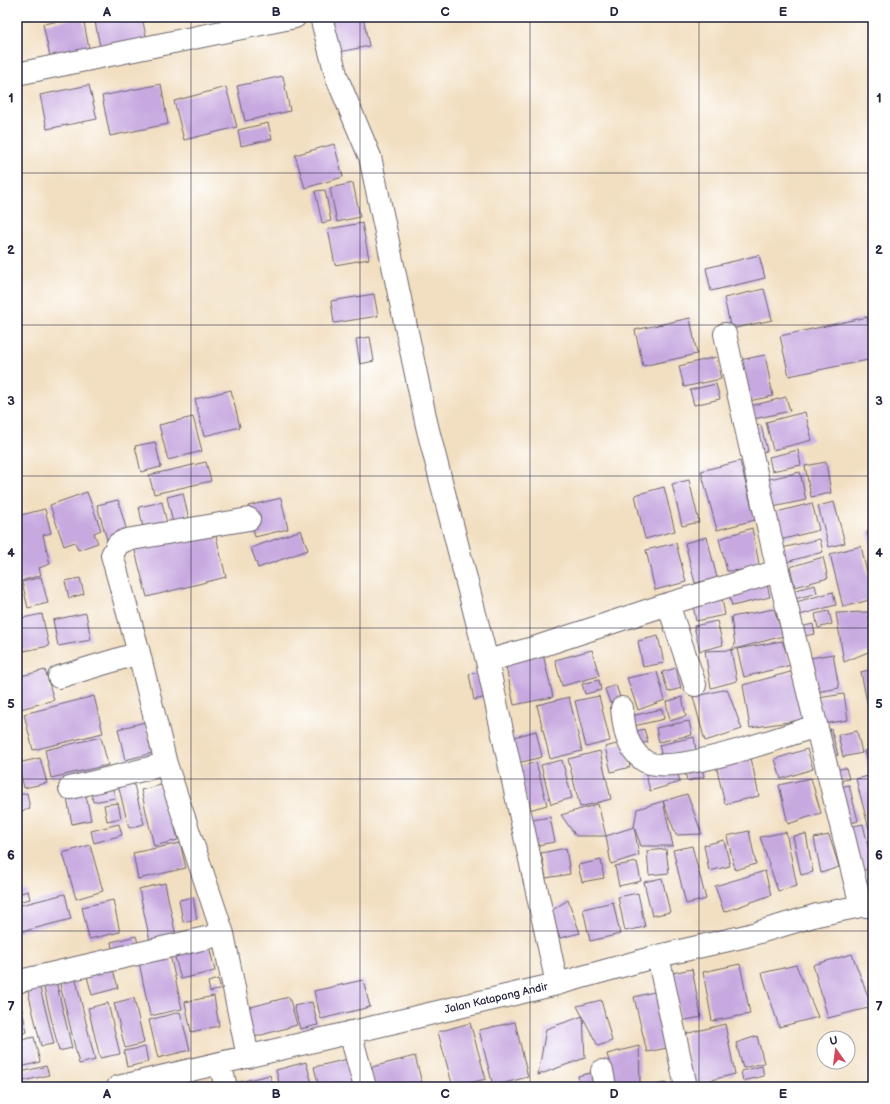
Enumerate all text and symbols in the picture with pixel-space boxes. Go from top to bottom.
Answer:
text: A [102,4,111,20]
text: B [271,4,281,20]
text: C [440,4,450,20]
text: D [609,4,619,20]
text: E [779,4,788,20]
text: 1 [8,90,14,106]
text: 1 [876,90,882,106]
text: 2 [7,242,15,258]
text: 2 [875,242,883,258]
text: 3 [7,393,15,409]
text: 3 [875,393,883,409]
text: 4 [7,545,15,561]
text: 4 [875,545,883,561]
text: 5 [7,696,15,712]
text: 5 [875,696,883,712]
text: 6 [7,847,15,863]
text: 6 [875,847,883,863]
street label: Jalan Katapang Andir [443,980,550,1016]
text: 7 [7,999,15,1015]
text: 7 [875,999,883,1015]
north arrow [816,1030,856,1070]
text: U [828,1033,839,1048]
text: A [102,1086,111,1102]
text: B [271,1086,281,1102]
text: C [440,1086,450,1102]
text: D [609,1086,619,1102]
text: E [779,1086,788,1102]

